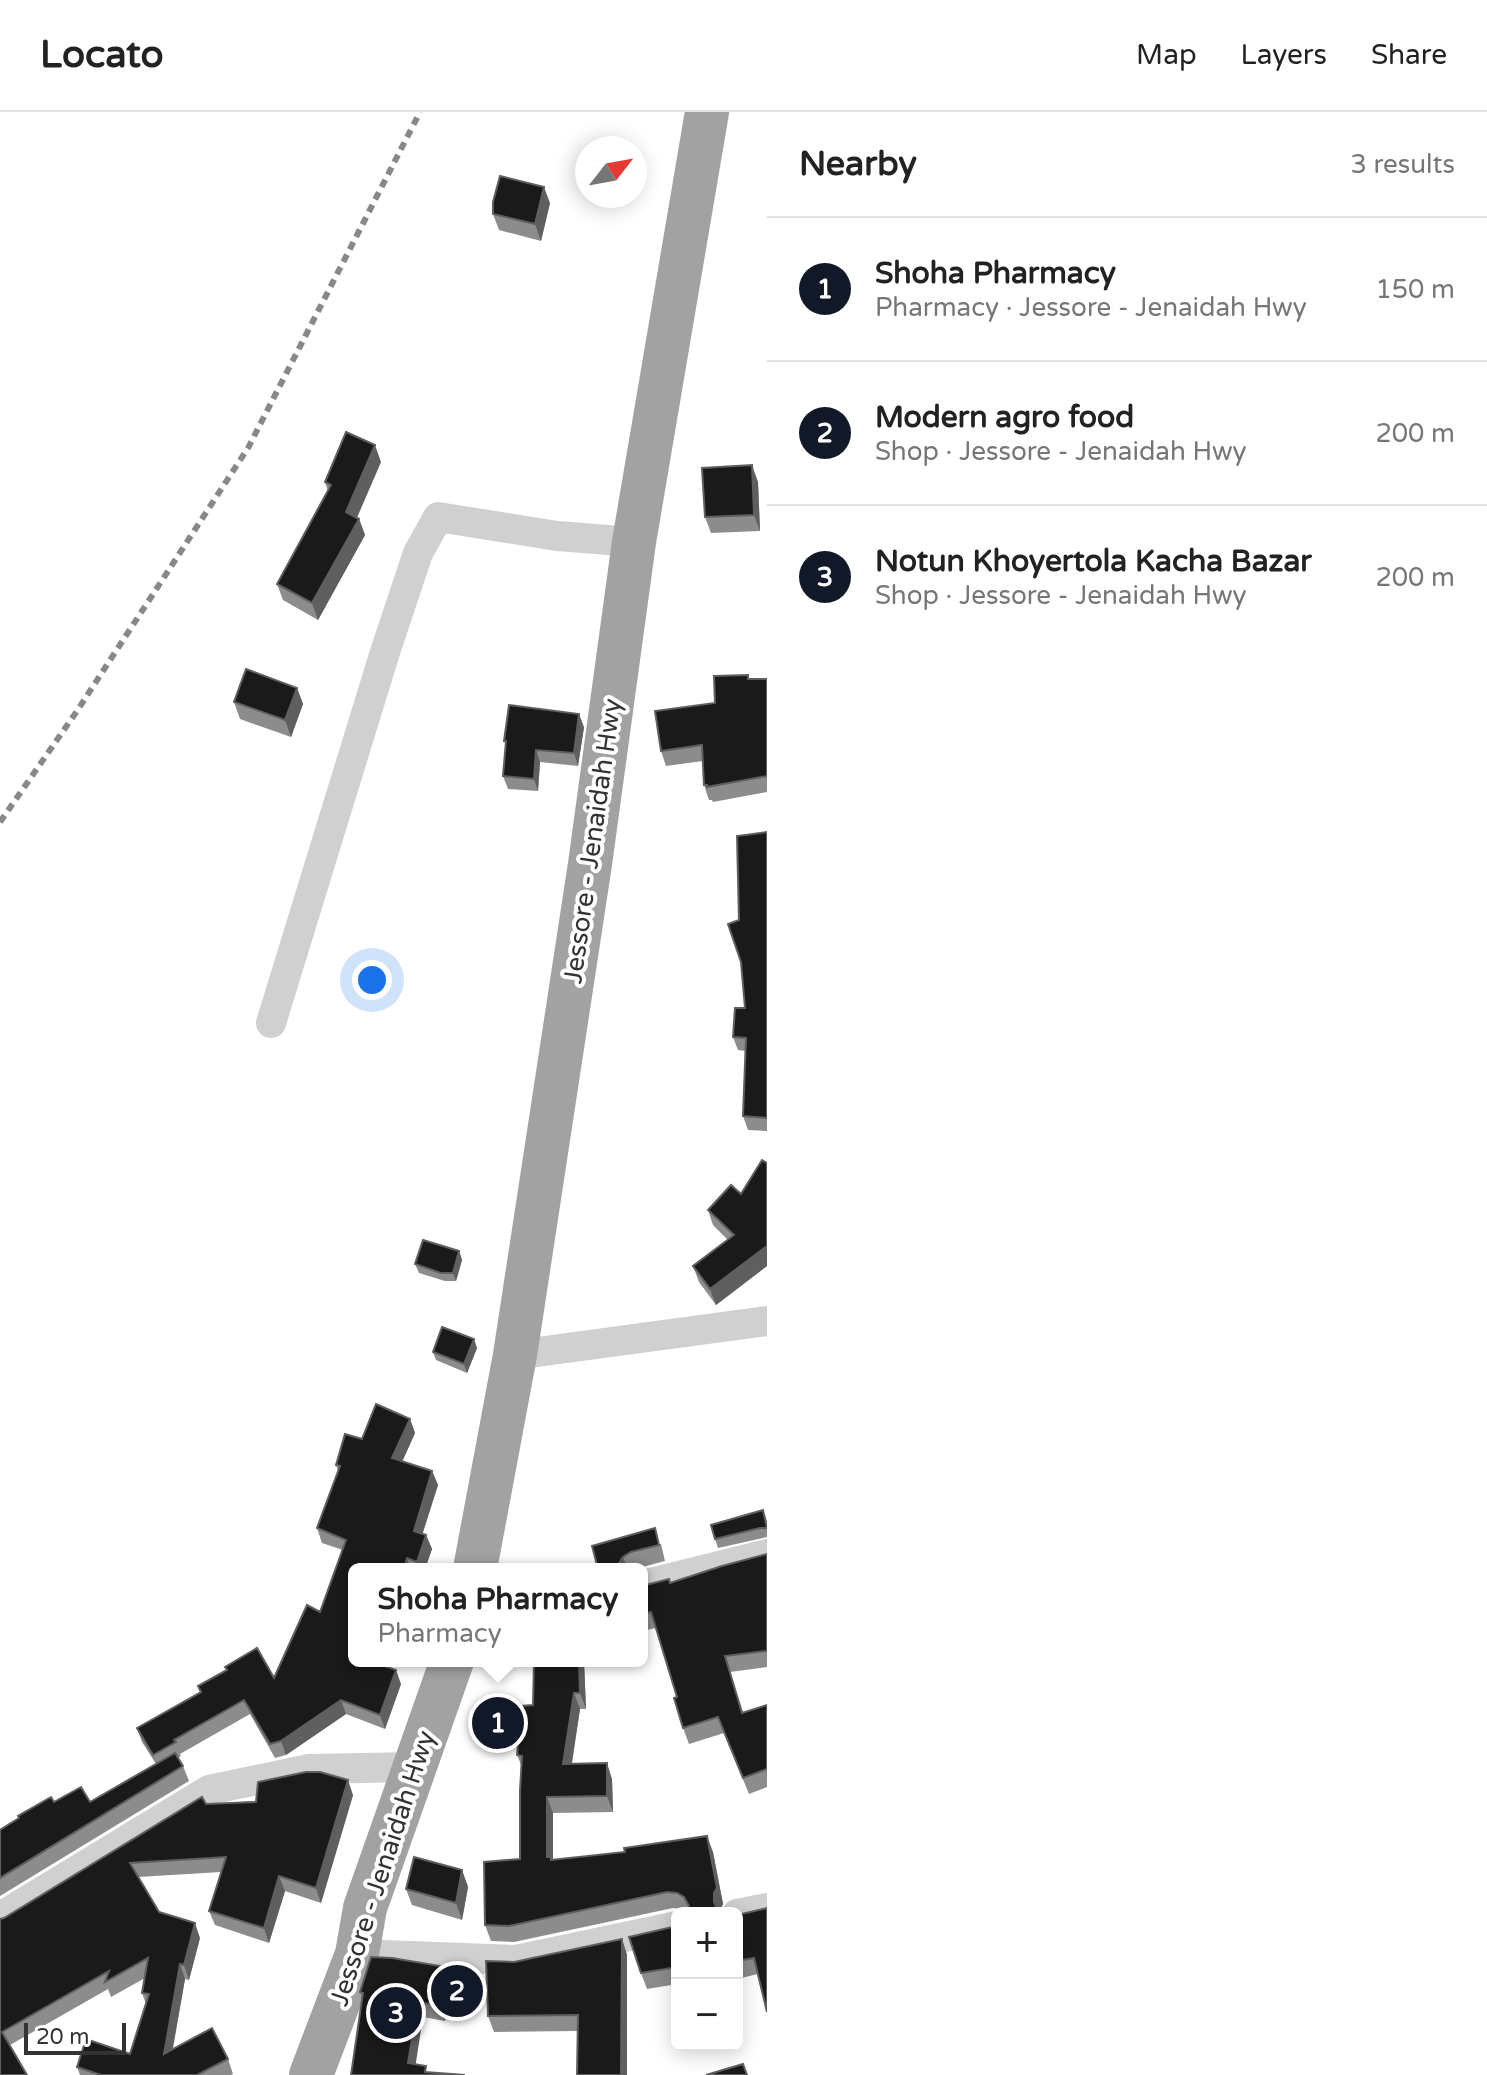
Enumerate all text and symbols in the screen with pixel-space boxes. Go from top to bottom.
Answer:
text: Locato [40,32,164,78]
text: Map [1136,38,1197,72]
text: Layers [1241,38,1327,72]
text: Share [1371,38,1447,72]
north arrow [575,136,647,208]
text: Nearby [799,144,917,185]
text: 3 results [1350,149,1455,180]
text: Shoha Pharmacy [875,255,1116,292]
text: 1 [817,274,833,305]
text: 150 m [1375,274,1455,305]
text: Pharmacy · Jessore - Jenaidah Hwy [875,292,1307,323]
text: Modern agro food [875,399,1134,436]
text: 2 [817,418,833,449]
text: 200 m [1375,418,1455,449]
text: Shop · Jessore - Jenaidah Hwy [875,436,1246,467]
text: Notun Khoyertola Kacha Bazar [875,543,1312,580]
text: 3 [817,562,833,593]
text: 200 m [1375,562,1455,593]
text: Shop · Jessore - Jenaidah Hwy [875,580,1246,611]
street label: Jessore - Jenaidah Hwy [557,697,628,985]
your location [352,960,392,1000]
popup [348,1563,648,1667]
text: Shoha Pharmacy [378,1581,618,1618]
text: Pharmacy [378,1618,502,1649]
pin: 1 [472,1693,524,1753]
street label: Jessore - Jenaidah Hwy [323,1727,442,2010]
map controls [671,1907,743,2051]
button: + [671,1907,743,1979]
pin: 2 [431,1961,483,2021]
button: − [671,1979,743,2051]
pin: 3 [370,1983,422,2043]
scale bar [24,2019,126,2055]
text: 20 m [36,2024,90,2050]

